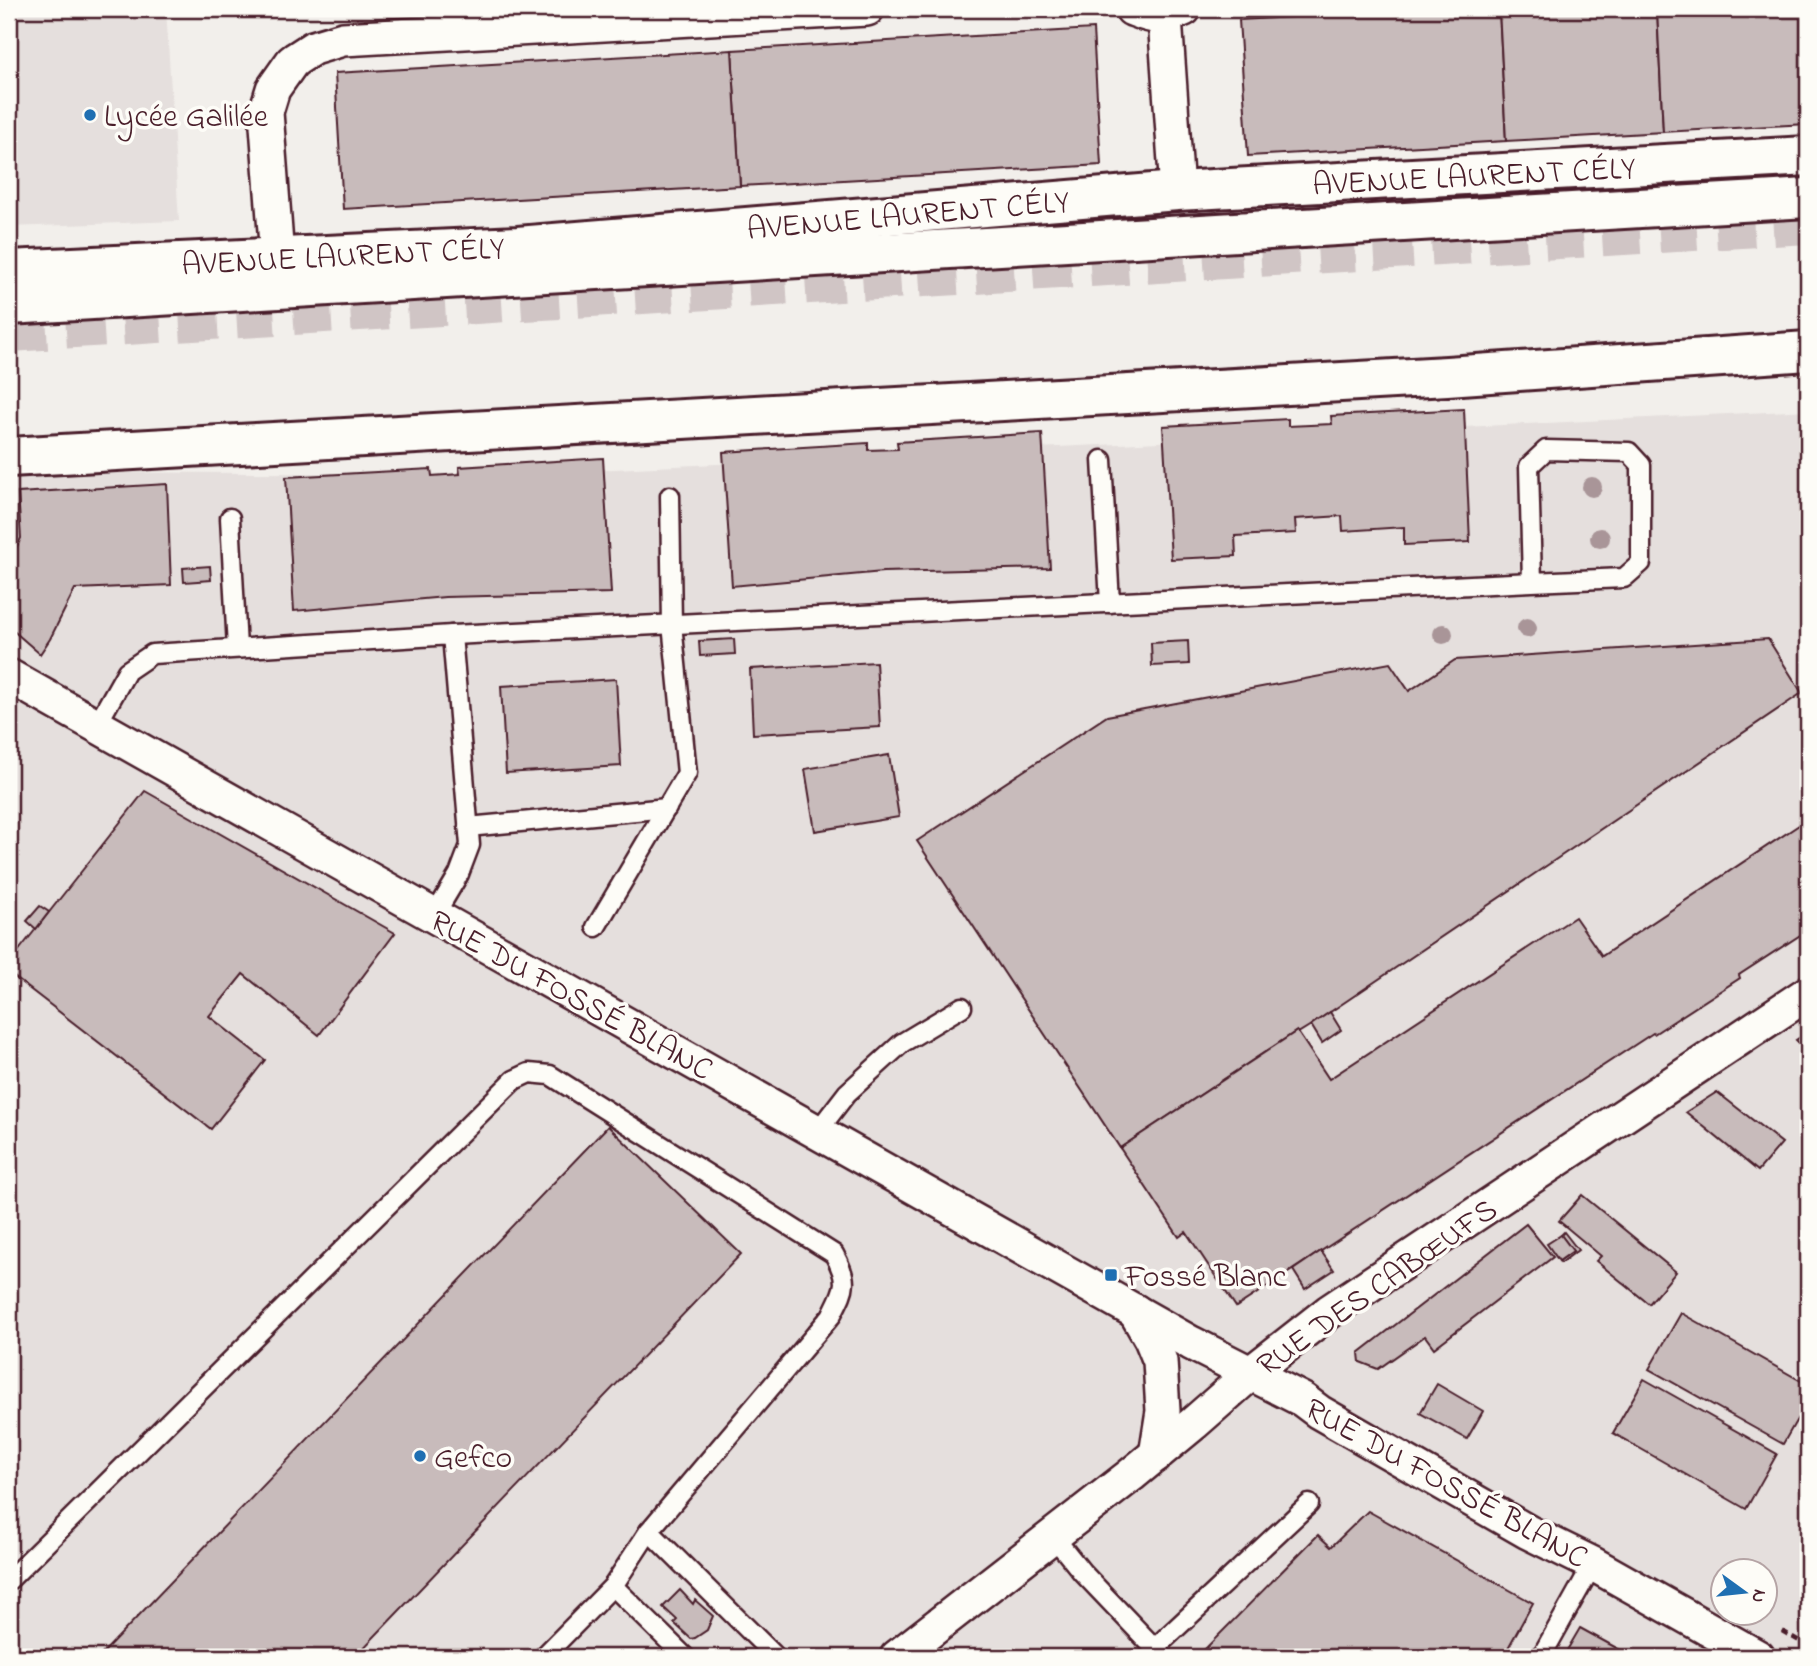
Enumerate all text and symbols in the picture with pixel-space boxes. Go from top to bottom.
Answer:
place label: Lycée Galilée [104,95,269,142]
marker: Lycée Galilée [82,107,98,123]
street label: AVENUE LAURENT CÉLY [1311,147,1637,210]
street label: AVENUE LAURENT CÉLY [745,180,1072,255]
street label: AVENUE LAURENT CÉLY [180,227,506,290]
street label: RUE DU FOSSÉ BLANC [420,900,720,1094]
street label: RUE DES CABŒUFS [1248,1188,1508,1390]
place label: Fossé Blanc [1124,1255,1287,1302]
marker: Fossé Blanc [1103,1267,1119,1283]
street label: RUE DU FOSSÉ BLANC [1295,1388,1595,1582]
place label: Gefco [434,1436,512,1483]
marker: Gefco [412,1448,428,1464]
north arrow [1708,1558,1778,1628]
text: N [1743,1586,1773,1606]

